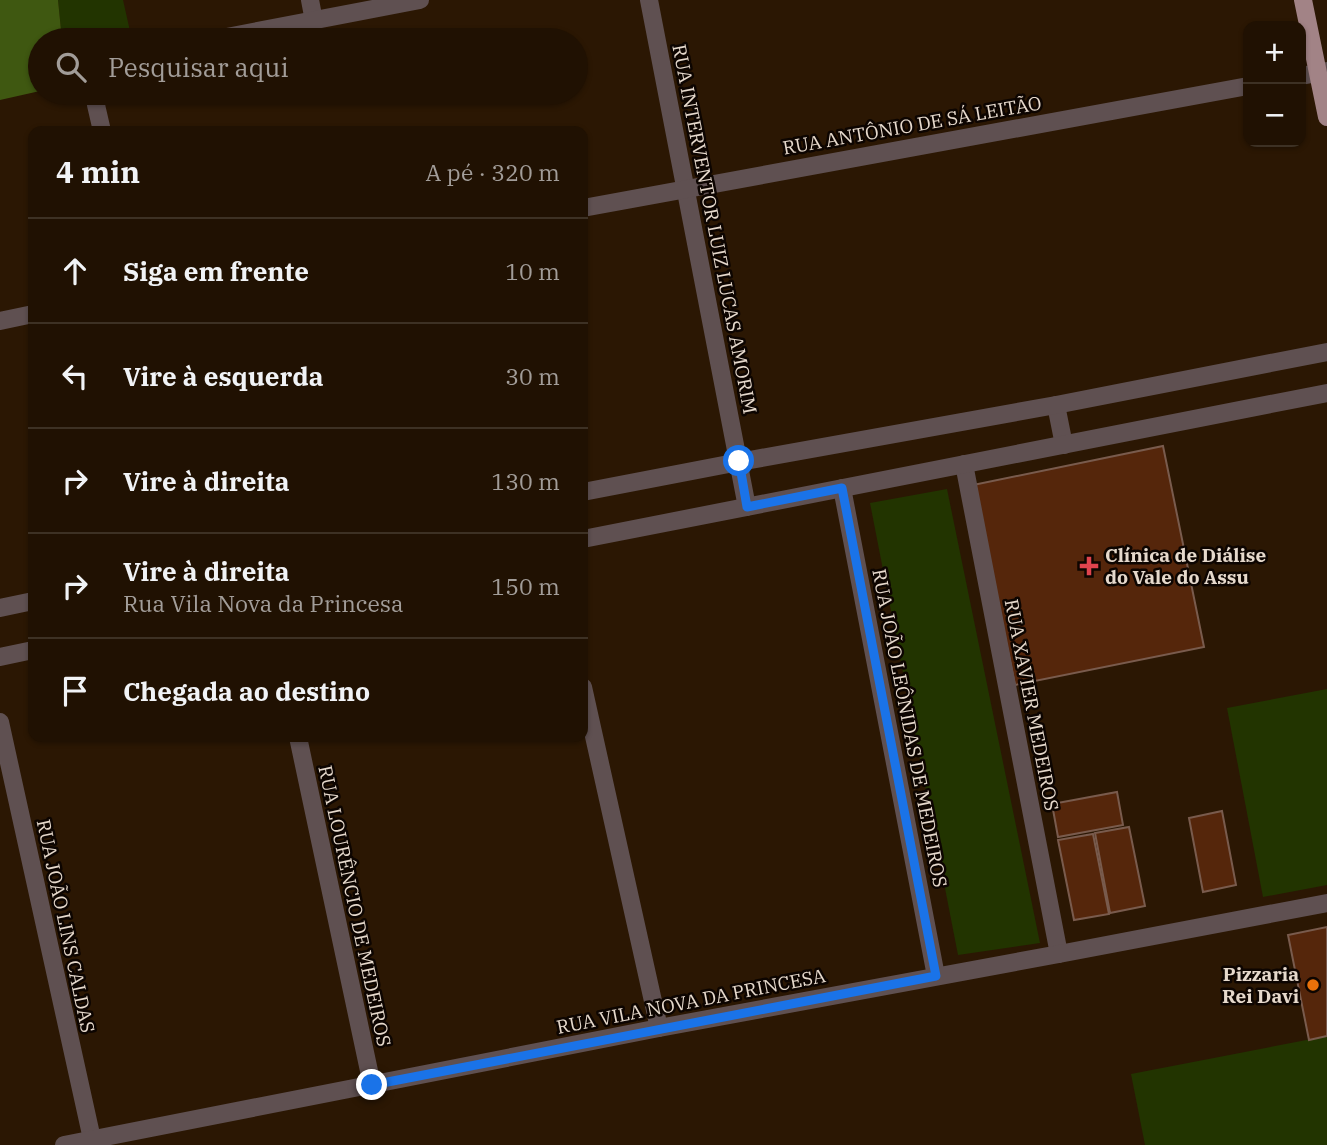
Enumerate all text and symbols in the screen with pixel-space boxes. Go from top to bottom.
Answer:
map controls [1243,21,1306,147]
button: + [1243,21,1306,84]
search box [28,28,588,105]
street label: RUA INTERVENTOR LUIZ LUCAS AMORIM [667,42,763,416]
icon: search [52,48,90,86]
text: Pesquisar aqui [108,50,289,84]
button: − [1243,84,1306,147]
street label: RUA ANTÔNIO DE SÁ LEITÃO [781,90,1043,160]
text: 4 min [56,152,140,191]
text: A pé · 320 m [425,157,560,187]
icon: ahead [56,252,94,290]
text: Siga em frente [123,254,309,288]
text: 10 m [505,256,560,286]
icon: left [56,357,94,395]
text: Vire à esquerda [123,359,324,393]
text: 30 m [505,361,560,391]
route start [723,445,754,476]
icon: right [56,462,94,500]
text: Vire à direita [123,464,290,498]
text: 130 m [491,466,560,496]
place label: Clínica de Diálise do Vale do Assu [1105,543,1266,589]
text: Vire à direita [123,554,290,588]
marker: Clínica de Diálise do Vale do Assu [1079,556,1099,576]
icon: right [56,567,94,605]
street label: RUA JOÃO LEÔNIDAS DE MEDEIROS [867,567,953,889]
text: 150 m [491,571,560,601]
text: Rua Vila Nova da Princesa [123,588,404,618]
street label: RUA XAVIER MEDEIROS [1000,597,1064,813]
icon: arrive [56,672,94,710]
text: Chegada ao destino [123,674,370,708]
street label: RUA LOURÊNCIO DE MEDEIROS [313,763,397,1049]
street label: RUA JOÃO LINS CALDAS [32,817,100,1035]
place label: Pizzaria Rei Davi [1222,962,1299,1008]
street label: RUA VILA NOVA DA PRINCESA [554,963,828,1039]
marker: Pizzaria Rei Davi [1305,977,1321,993]
route end [356,1069,387,1100]

